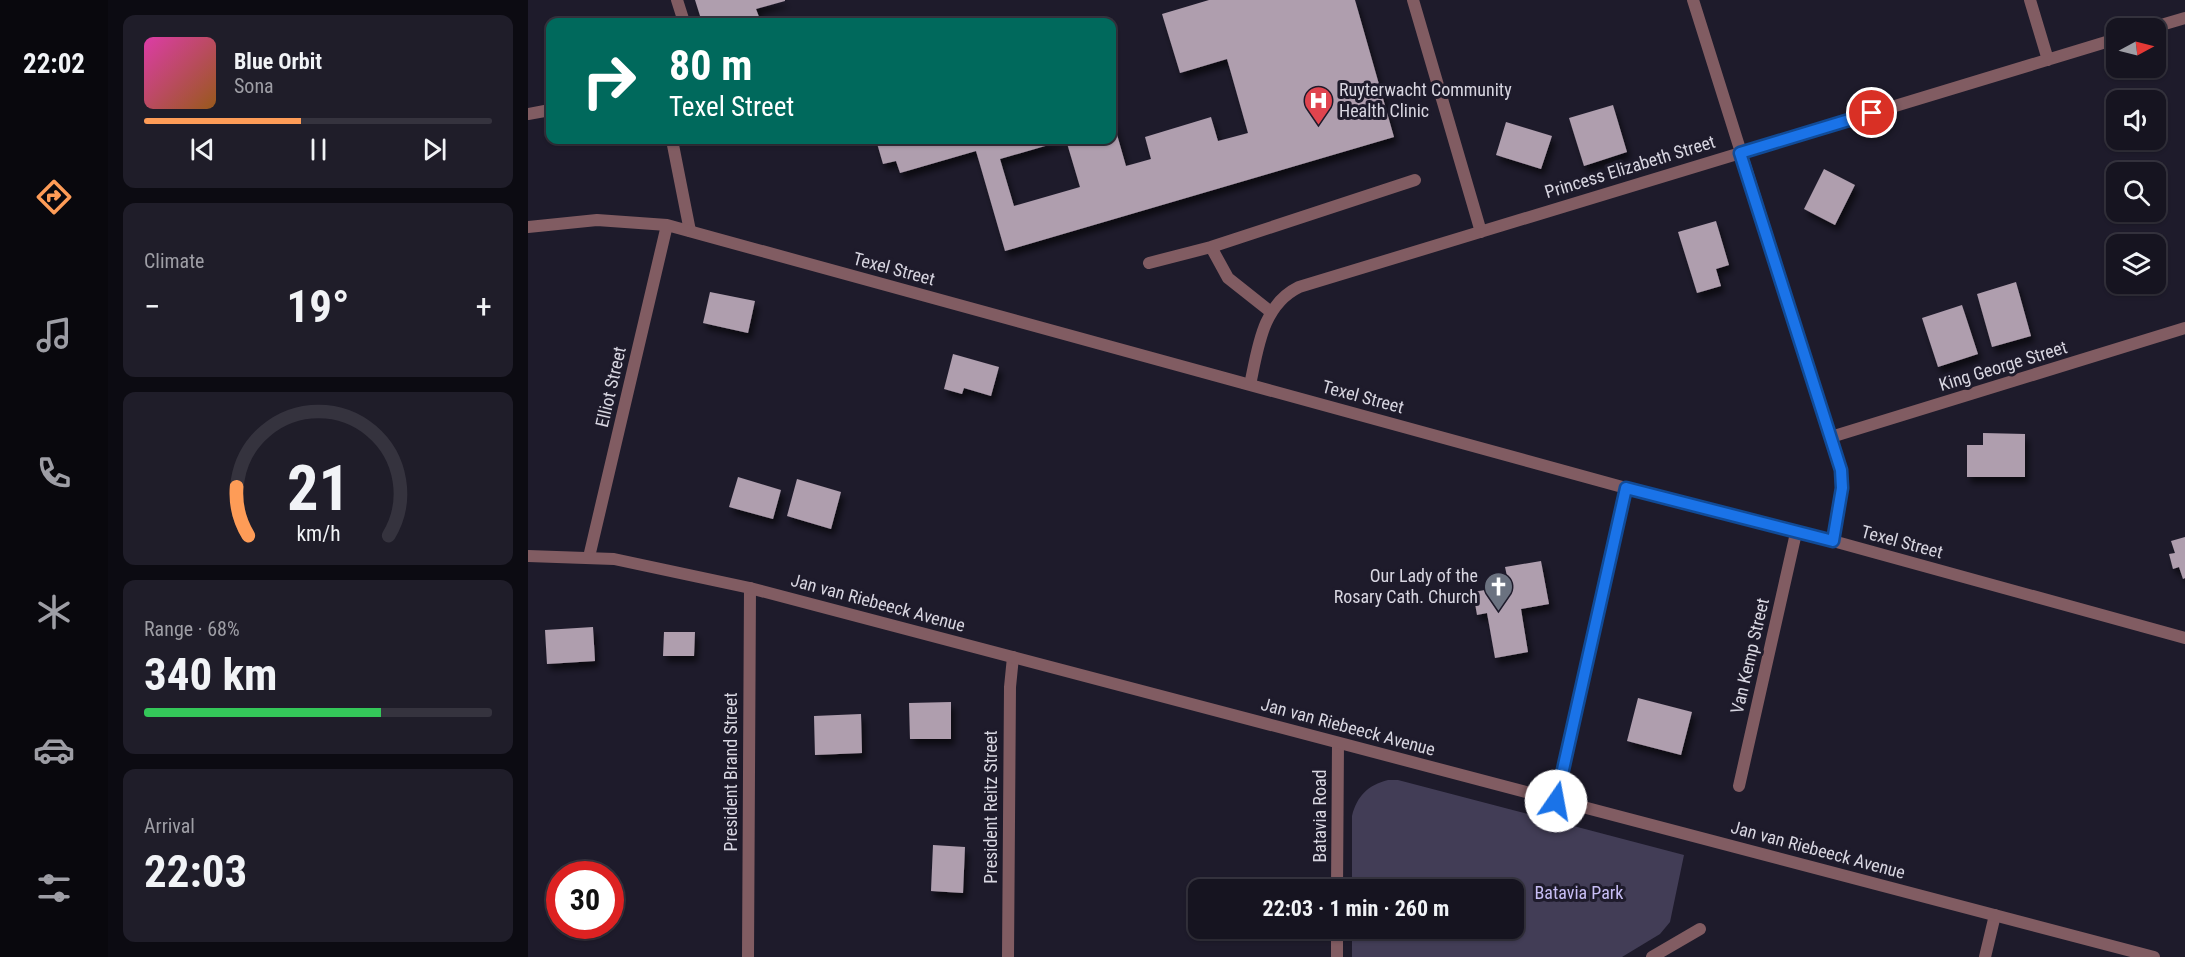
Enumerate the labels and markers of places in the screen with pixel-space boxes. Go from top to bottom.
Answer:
place label: Ruyterwacht Community Health Clinic [1339,79,1512,121]
hospital icon: Ruyterwacht Community Health Clinic [1302,84,1334,126]
pin [1846,87,1897,138]
place label: Our Lady of the Rosary Cath. Church [1334,565,1478,607]
church icon: Our Lady of the Rosary Cath. Church [1483,570,1515,612]

